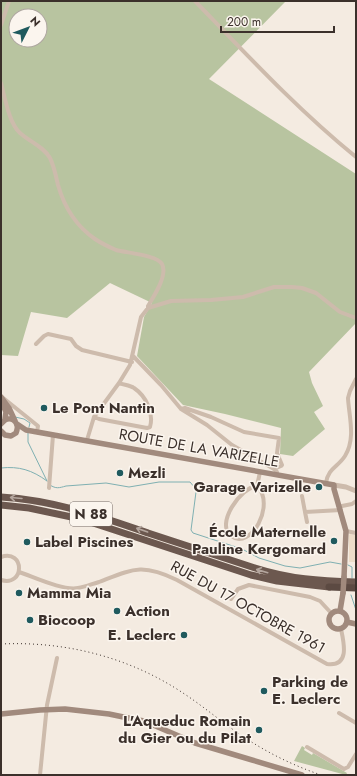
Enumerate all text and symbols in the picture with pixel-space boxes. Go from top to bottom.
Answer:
north arrow [8,8,48,48]
scale bar [221,8,334,34]
text: N [27,13,44,30]
text: 200 m [227,13,261,31]
place label: Le Pont Nantin [52,397,155,419]
marker: Le Pont Nantin [39,403,49,413]
street label: ROUTE DE LA VARIZELLE [117,423,281,473]
place label: Mezli [128,462,166,484]
marker: Mezli [115,468,125,478]
place label: Garage Varizelle [193,476,311,498]
marker: Garage Varizelle [314,482,324,492]
one-way arrow [10,495,23,502]
road number: N 88 [70,502,112,526]
place label: École Maternelle Pauline Kergomard [192,521,326,560]
one-way arrow [136,526,148,534]
place label: Label Piscines [35,531,134,553]
marker: École Maternelle Pauline Kergomard [329,536,339,546]
marker: Label Piscines [22,537,32,547]
street label: RUE DU 17 OCTOBRE 1961 [167,555,329,659]
one-way arrow [256,567,269,574]
place label: Mamma Mia [27,582,111,604]
marker: Mamma Mia [14,588,24,598]
place label: Action [124,600,170,622]
marker: Action [112,606,122,616]
place label: Biocoop [38,609,95,631]
marker: Biocoop [25,615,35,625]
place label: E. Leclerc [108,624,176,646]
marker: E. Leclerc [179,630,189,640]
place label: Parking de E. Leclerc [272,671,348,710]
marker: Parking de E. Leclerc [259,686,269,696]
place label: L'Aqueduc Romain du Gier ou du Pilat [118,710,251,749]
marker: L'Aqueduc Romain du Gier ou du Pilat [254,725,264,735]

